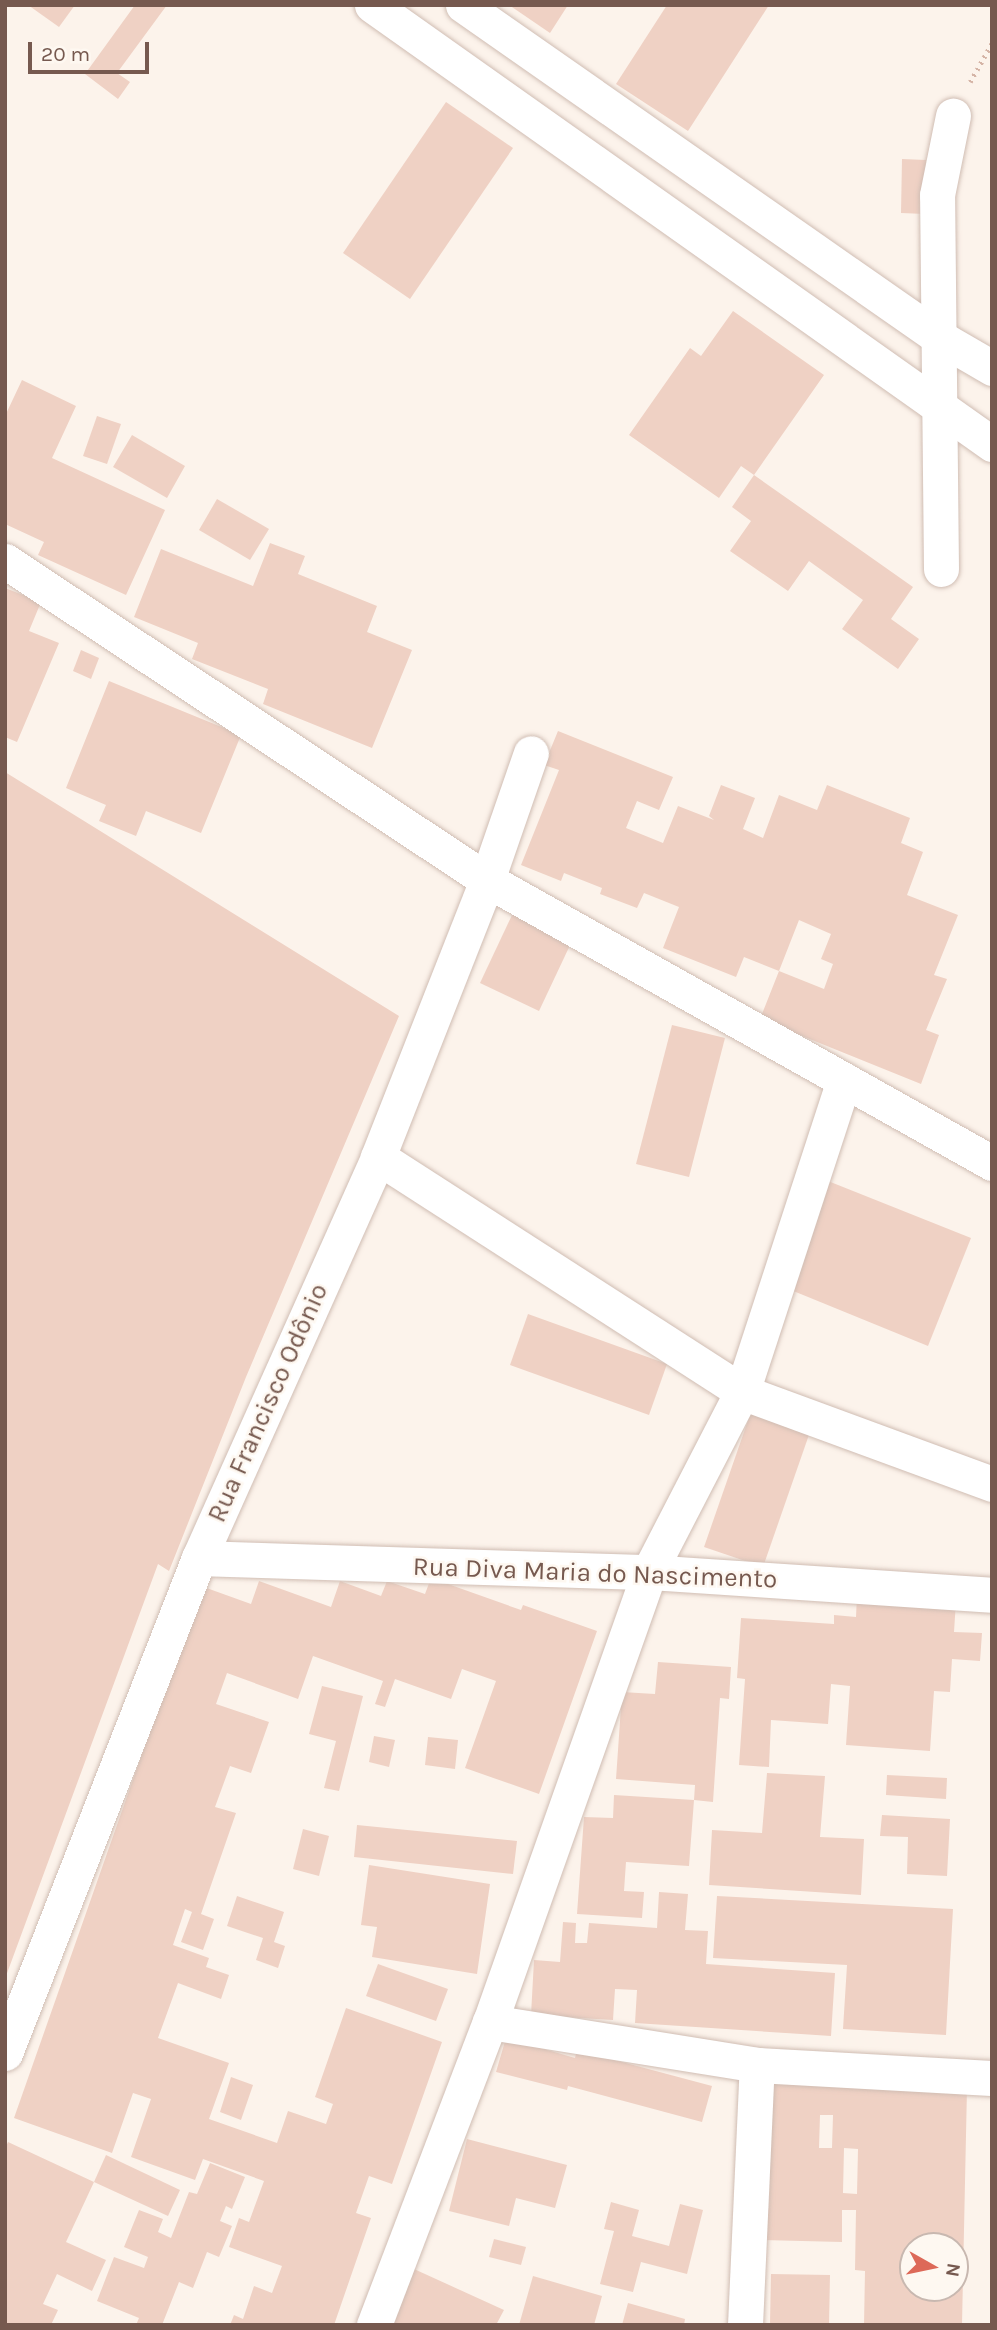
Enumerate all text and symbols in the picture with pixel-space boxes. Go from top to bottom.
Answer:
scale bar [32,28,152,72]
text: 20 m [41,42,90,66]
street label: Rua Francisco Odônio [201,1279,335,1527]
street label: Rua Diva Maria do Nascimento [412,1551,778,1595]
north arrow [899,2232,969,2302]
text: N [941,2262,965,2278]

